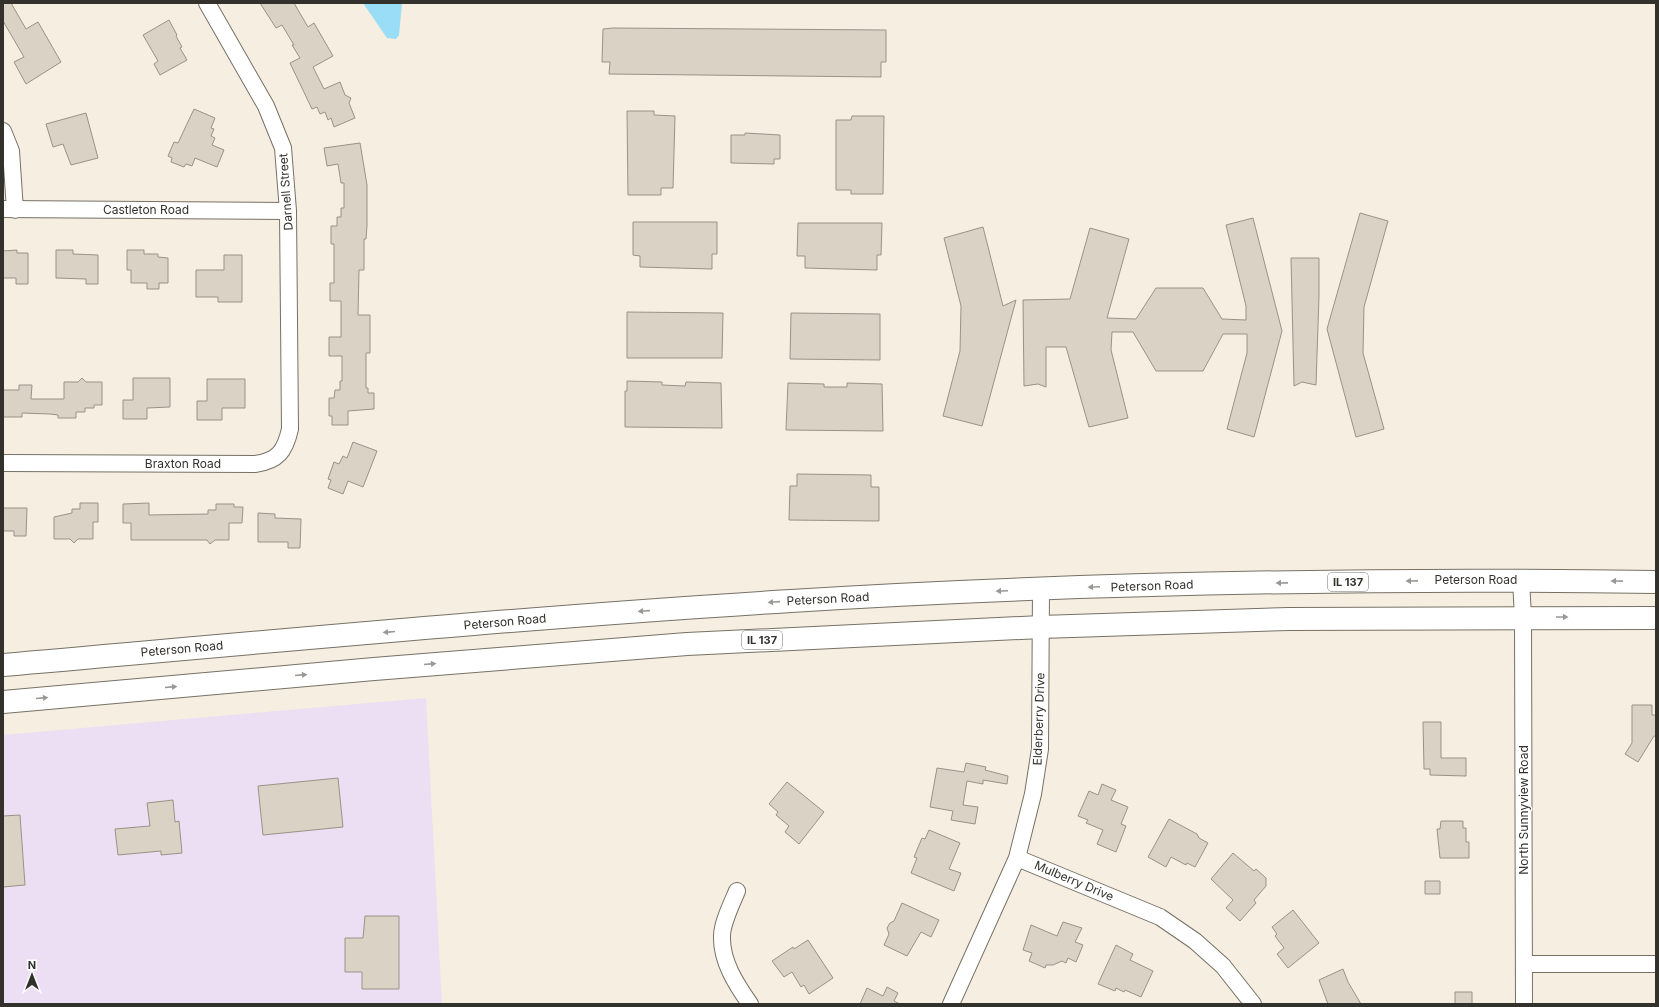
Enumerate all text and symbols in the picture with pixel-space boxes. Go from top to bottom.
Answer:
street label: Darnell Street [275,153,296,231]
street label: Castleton Road [103,202,189,217]
street label: Braxton Road [145,456,221,471]
street label: Peterson Road [1435,572,1517,587]
road number: IL 137 [1328,573,1368,591]
street label: Peterson Road [1110,577,1194,594]
one-way arrow [1405,578,1418,584]
one-way arrow [1610,578,1623,584]
one-way arrow [1275,580,1288,586]
one-way arrow [1087,584,1100,590]
one-way arrow [995,588,1008,594]
street label: Peterson Road [786,589,870,608]
one-way arrow [768,599,780,606]
one-way arrow [638,608,650,615]
street label: Peterson Road [463,610,547,633]
one-way arrow [1556,614,1569,620]
one-way arrow [383,628,395,635]
road number: IL 137 [742,631,782,649]
street label: Peterson Road [140,637,224,660]
one-way arrow [424,661,436,668]
one-way arrow [295,672,307,679]
street label: Elderberry Drive [1029,672,1048,766]
one-way arrow [165,683,177,690]
one-way arrow [36,695,48,702]
street label: North Sunnyview Road [1516,745,1531,875]
street label: Mulberry Drive [1032,857,1116,904]
north arrow [12,955,52,995]
text: N [28,958,36,972]

